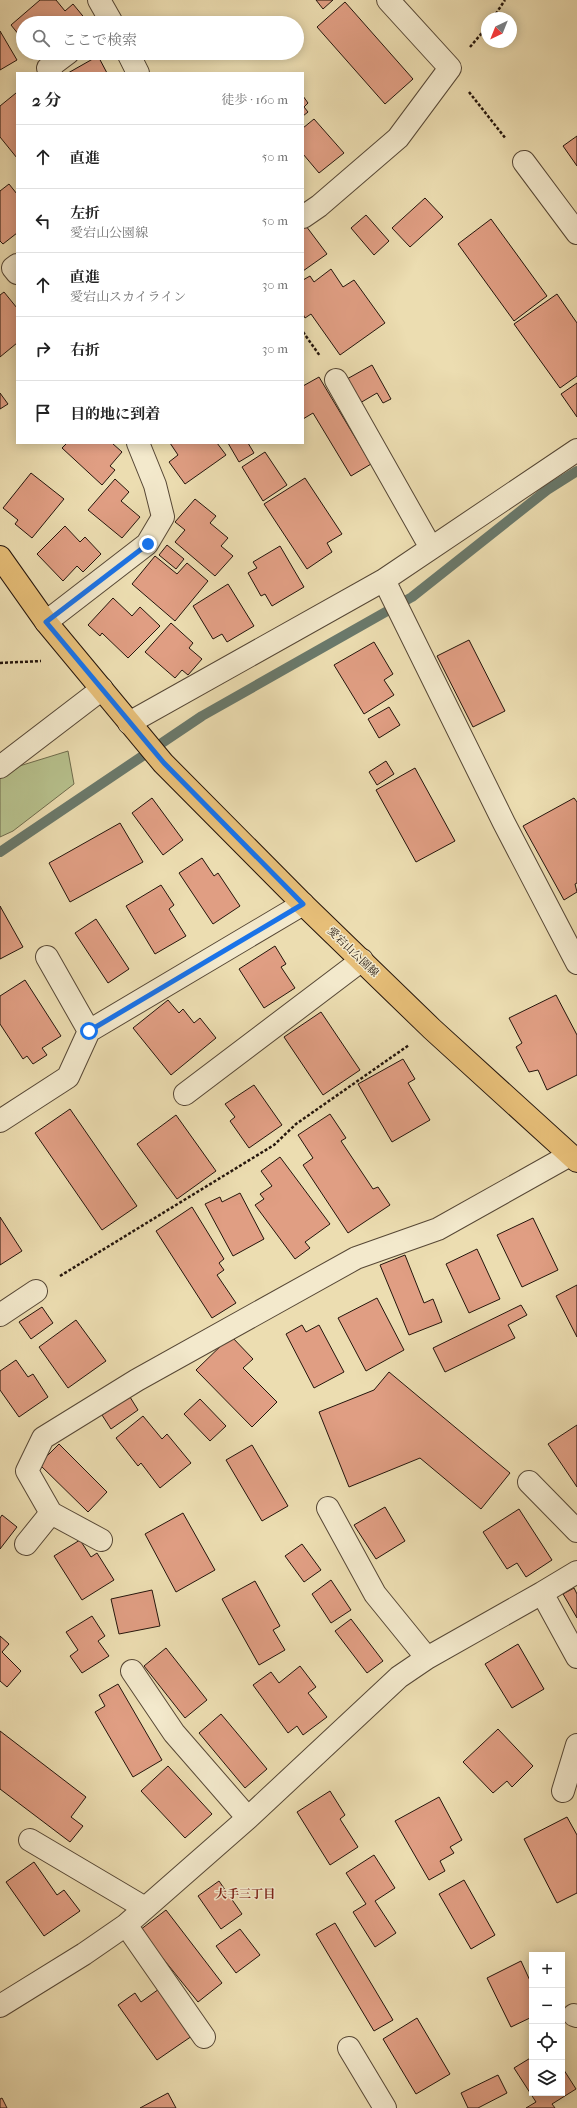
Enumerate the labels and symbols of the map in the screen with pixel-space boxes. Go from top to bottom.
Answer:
north arrow [481,12,517,48]
route end [139,535,157,553]
street label: 愛宕山公園線 [325,924,381,980]
route start [80,1022,98,1040]
district label: 大手三丁目 [215,1887,275,1901]

